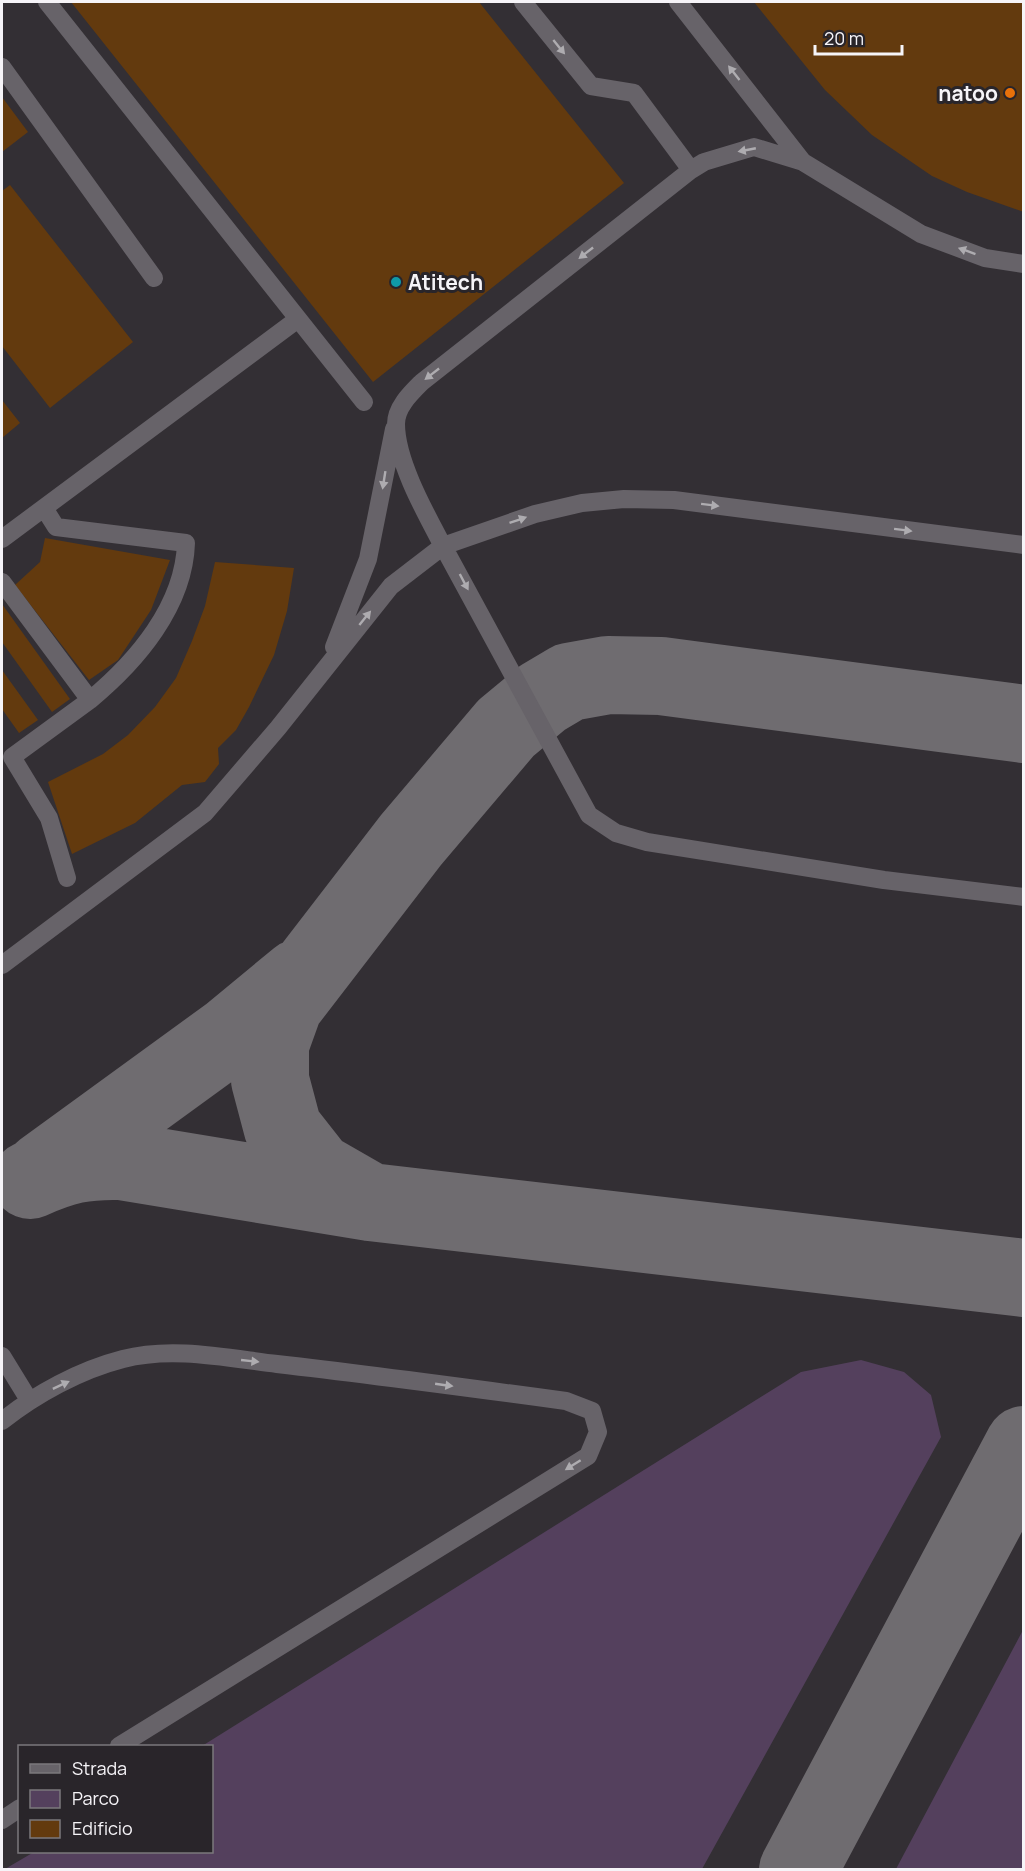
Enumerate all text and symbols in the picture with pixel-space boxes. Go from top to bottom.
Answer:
scale bar [815,18,902,56]
text: 20 m [824,26,864,50]
one-way arrow [553,39,566,55]
one-way arrow [728,65,740,80]
place label: natoo [938,79,998,107]
marker: natoo [1003,86,1017,100]
one-way arrow [737,146,756,155]
one-way arrow [958,246,976,255]
one-way arrow [578,247,593,259]
place label: Atitech [408,268,483,296]
marker: Atitech [389,275,403,289]
one-way arrow [425,367,440,379]
one-way arrow [379,471,388,490]
one-way arrow [700,500,719,509]
one-way arrow [509,515,527,525]
one-way arrow [894,525,913,534]
one-way arrow [459,573,469,590]
one-way arrow [358,610,371,625]
one-way arrow [241,1356,260,1366]
one-way arrow [434,1380,453,1389]
one-way arrow [52,1381,69,1390]
one-way arrow [565,1459,581,1470]
legend [18,1745,213,1853]
text: Strada [72,1756,127,1780]
text: Parco [72,1786,119,1810]
text: Edificio [72,1816,133,1840]

